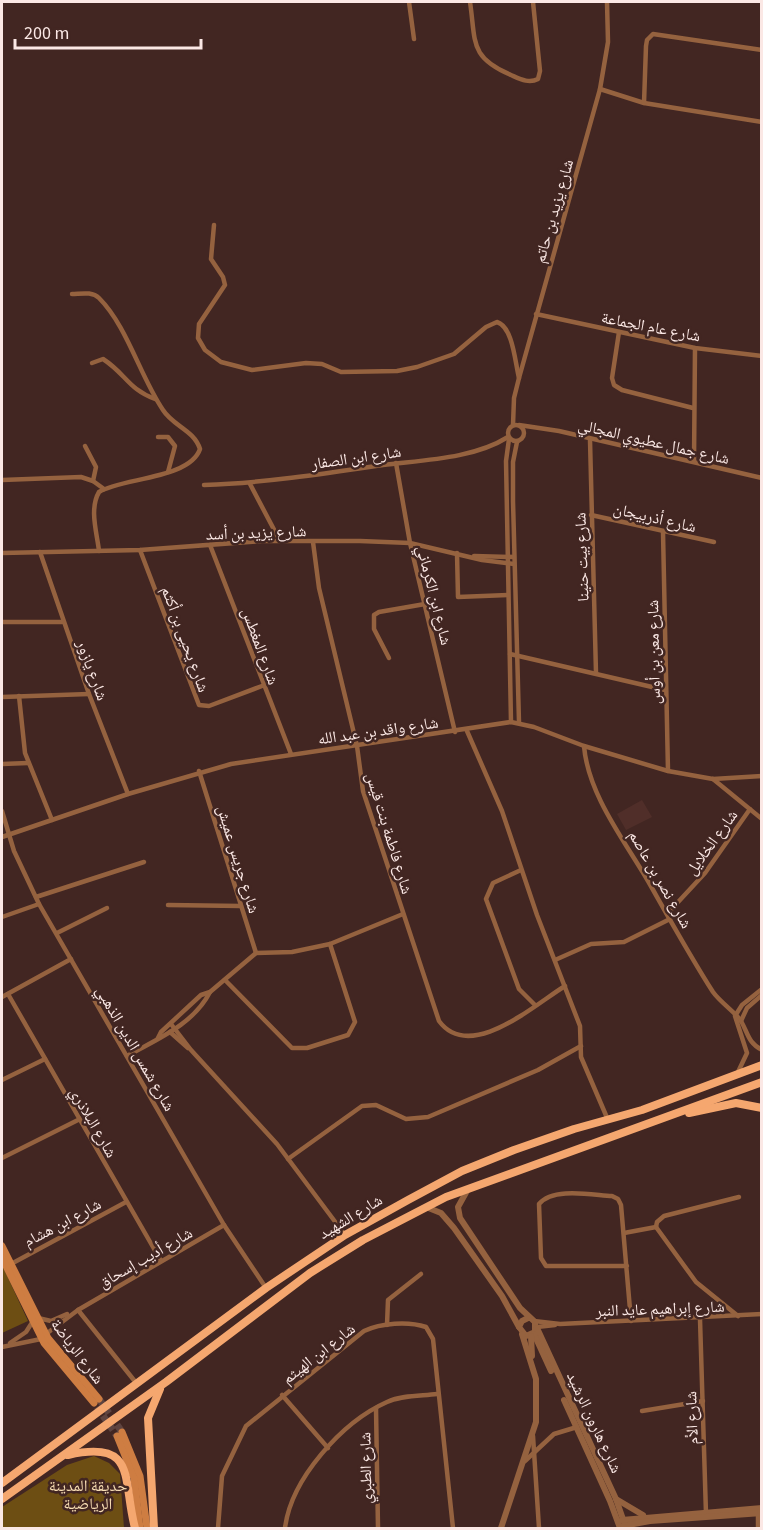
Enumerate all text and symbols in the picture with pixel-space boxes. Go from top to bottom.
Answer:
scale bar [15,12,201,50]
text: 200 m [24,21,69,46]
street label: شارع يزيد بن حاتم [529,157,579,266]
street label: شارع عام الجماعة [599,307,702,347]
street label: شارع جمال عطيوي المجالي [576,414,732,471]
street label: شارع ابن الصفار [309,441,402,475]
street label: شارع أذربيجان [611,498,698,538]
street label: شارع بيت حنينا [569,512,595,602]
street label: شارع يزيد بن أسد [205,520,307,546]
street label: شارع ابن الكرماني [410,543,457,648]
street label: شارع يحيى بن أكثم [156,583,214,695]
street label: شارع معن بن أوس [642,600,666,704]
street label: شارع المغطس [236,605,284,688]
street label: شارع يازور [71,636,113,704]
street label: شارع واقد بن عبد الله [317,712,440,750]
street label: شارع فاطمة بنت قيس [360,770,418,897]
street label: شارع جريس عميش [211,803,265,916]
street label: شارع الخلايل [681,805,743,880]
street label: شارع نصر بن عاصم [623,826,697,933]
street label: شارع شمس الدين الذهبي [89,982,180,1116]
street label: شارع البلاذري [63,1083,122,1162]
street label: شارع الشهيد [314,1189,387,1245]
street label: شارع ابن هشام [20,1193,105,1253]
street label: شارع أديب إسحاق [94,1222,197,1294]
street label: شارع إبراهيم عايد النبر [594,1296,725,1322]
street label: شارع الرياضة [45,1314,109,1389]
street label: شارع ابن الهيثم [277,1318,360,1389]
street label: شارع هارون الرشيد [561,1368,627,1477]
street label: شارع الأم [680,1391,704,1445]
street label: شارع الطبري [354,1432,379,1504]
park label: حديقة المدينة الرياضية [49,1475,127,1515]

